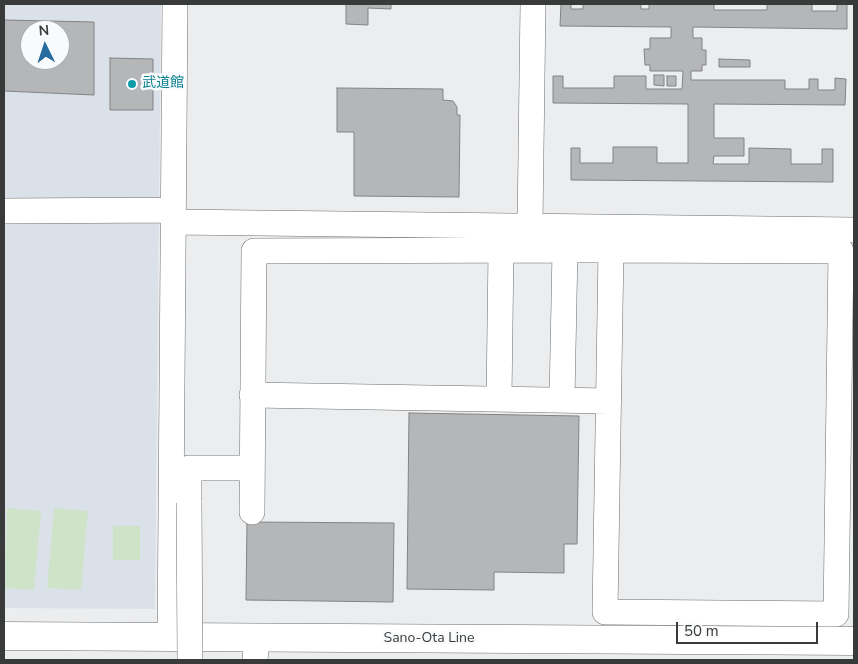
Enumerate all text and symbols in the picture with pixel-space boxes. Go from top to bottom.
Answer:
north arrow [20,20,70,70]
text: N [38,21,50,40]
place label: 武道館 [142,76,184,92]
marker: 武道館 [126,78,138,90]
scale bar [678,612,820,644]
text: 50 m [684,621,719,641]
street label: Sano-Ota Line [384,631,474,647]

